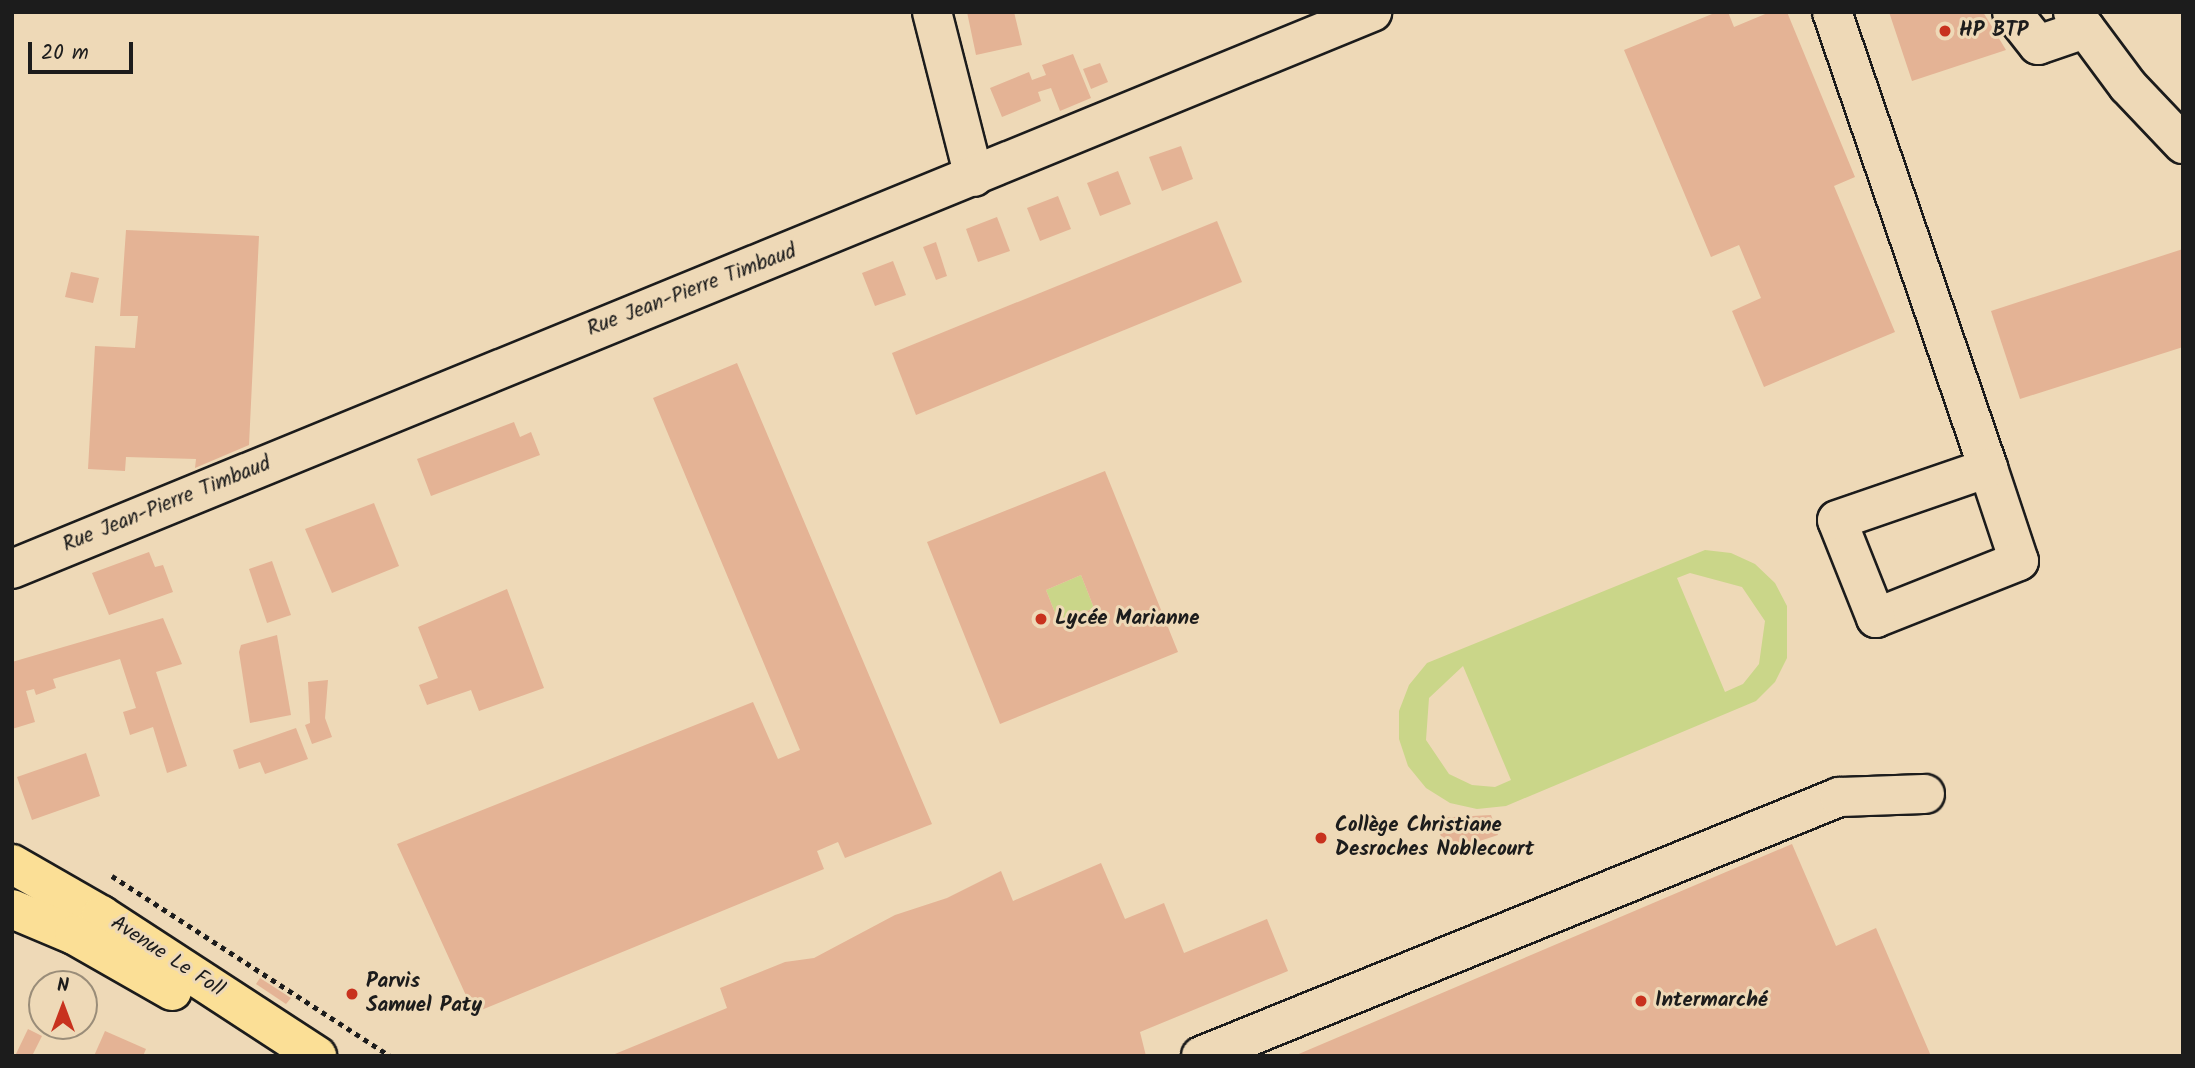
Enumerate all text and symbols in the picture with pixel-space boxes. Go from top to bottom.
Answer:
place label: HP BTP [1959,18,2028,44]
marker: HP BTP [1937,23,1953,39]
scale bar [32,28,136,72]
text: 20 m [41,37,89,70]
street label: Rue Jean-Pierre Timbaud [584,239,800,343]
street label: Rue Jean-Pierre Timbaud [59,452,275,558]
place label: Lycée Marianne [1055,606,1199,632]
marker: Lycée Marianne [1033,611,1049,627]
place label: Collège Christiane Desroches Noblecourt [1335,813,1534,863]
marker: Collège Christiane Desroches Noblecourt [1313,830,1329,846]
street label: Avenue Le Foll [105,911,229,1003]
place label: Parvis Samuel Paty [366,969,482,1019]
north arrow [28,970,98,1040]
text: N [57,971,69,1001]
marker: Parvis Samuel Paty [344,986,360,1002]
place label: Intermarché [1655,988,1768,1014]
marker: Intermarché [1633,993,1649,1009]

